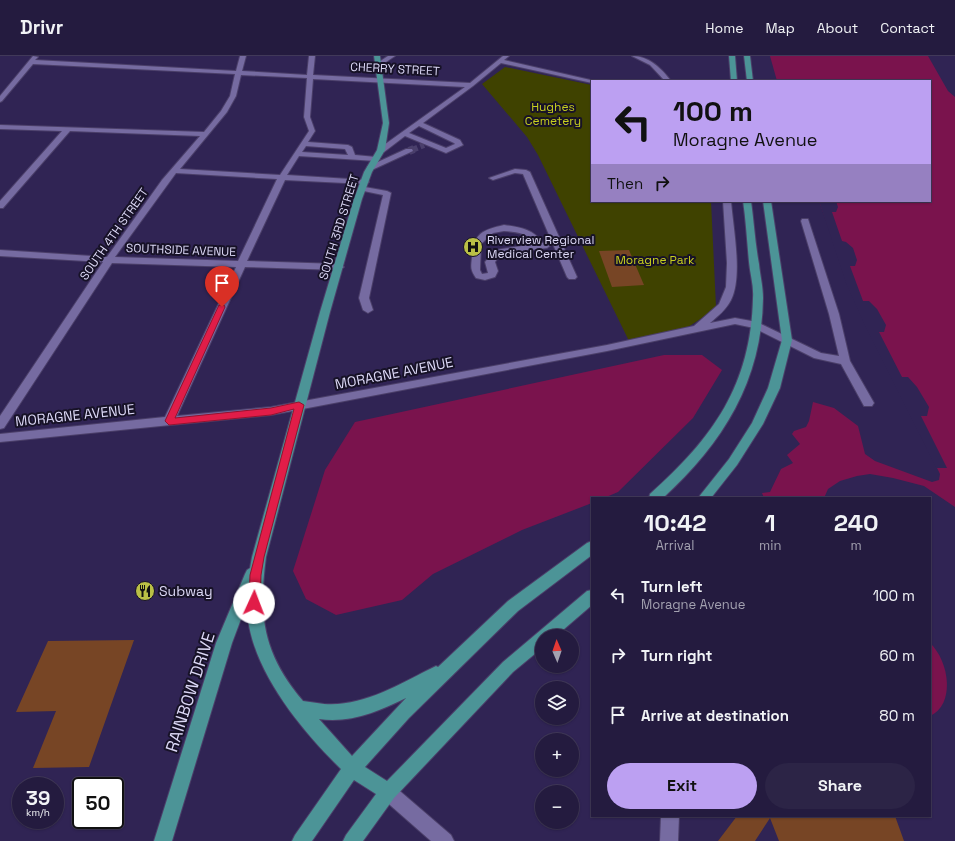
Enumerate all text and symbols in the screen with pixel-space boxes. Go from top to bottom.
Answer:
text: Drivr [20,15,63,40]
text: Home [705,19,743,37]
text: Map [765,19,795,37]
text: About [817,19,858,37]
text: Contact [880,19,935,37]
street label: CHERRY STREET [350,59,440,79]
text: 100 m [673,93,753,129]
icon: left [607,96,659,148]
park label: Hughes Cemetery [525,99,581,129]
text: Moragne Avenue [673,128,817,151]
street label: SOUTH 3RD STREET [315,172,363,282]
icon: right [651,172,673,194]
text: Then [607,174,643,193]
street label: SOUTH 4TH STREET [76,185,152,283]
place label: Riverview Regional Medical Center [487,232,594,262]
hospital icon: Riverview Regional Medical Center [462,236,484,258]
street label: SOUTHSIDE AVENUE [126,240,237,260]
park label: Moragne Park [615,252,695,268]
pin [205,266,239,307]
icon: arrive [211,272,233,294]
street label: MORAGNE AVENUE [333,353,455,393]
street label: MORAGNE AVENUE [14,400,136,430]
text: 10:42 [643,507,707,538]
text: 1 [765,507,776,538]
text: 240 [834,507,879,538]
text: Arrival [656,537,694,554]
text: min [759,537,781,554]
text: m [851,537,862,554]
text: Turn left [641,577,703,596]
restaurant icon: Subway [134,580,156,602]
place label: Subway [159,582,213,600]
position arrow [233,582,275,624]
icon: left [607,584,629,606]
text: 100 m [873,586,915,605]
text: Moragne Avenue [641,596,745,613]
street label: RAINBOW DRIVE [160,629,220,755]
north arrow [535,629,579,673]
map controls [535,629,579,829]
icon: right [607,644,629,666]
text: Turn right [641,646,712,665]
text: 60 m [879,646,915,665]
button: layers [535,681,579,725]
icon: arrive [607,704,629,726]
text: Arrive at destination [641,706,789,725]
text: 80 m [879,706,915,725]
button: + [535,733,579,777]
button: Exit [607,763,757,809]
button: Share [765,763,915,809]
speed limit sign: 50 [72,777,124,829]
text: 39 [26,785,50,811]
button: − [535,785,579,829]
text: km/h [26,806,50,819]

